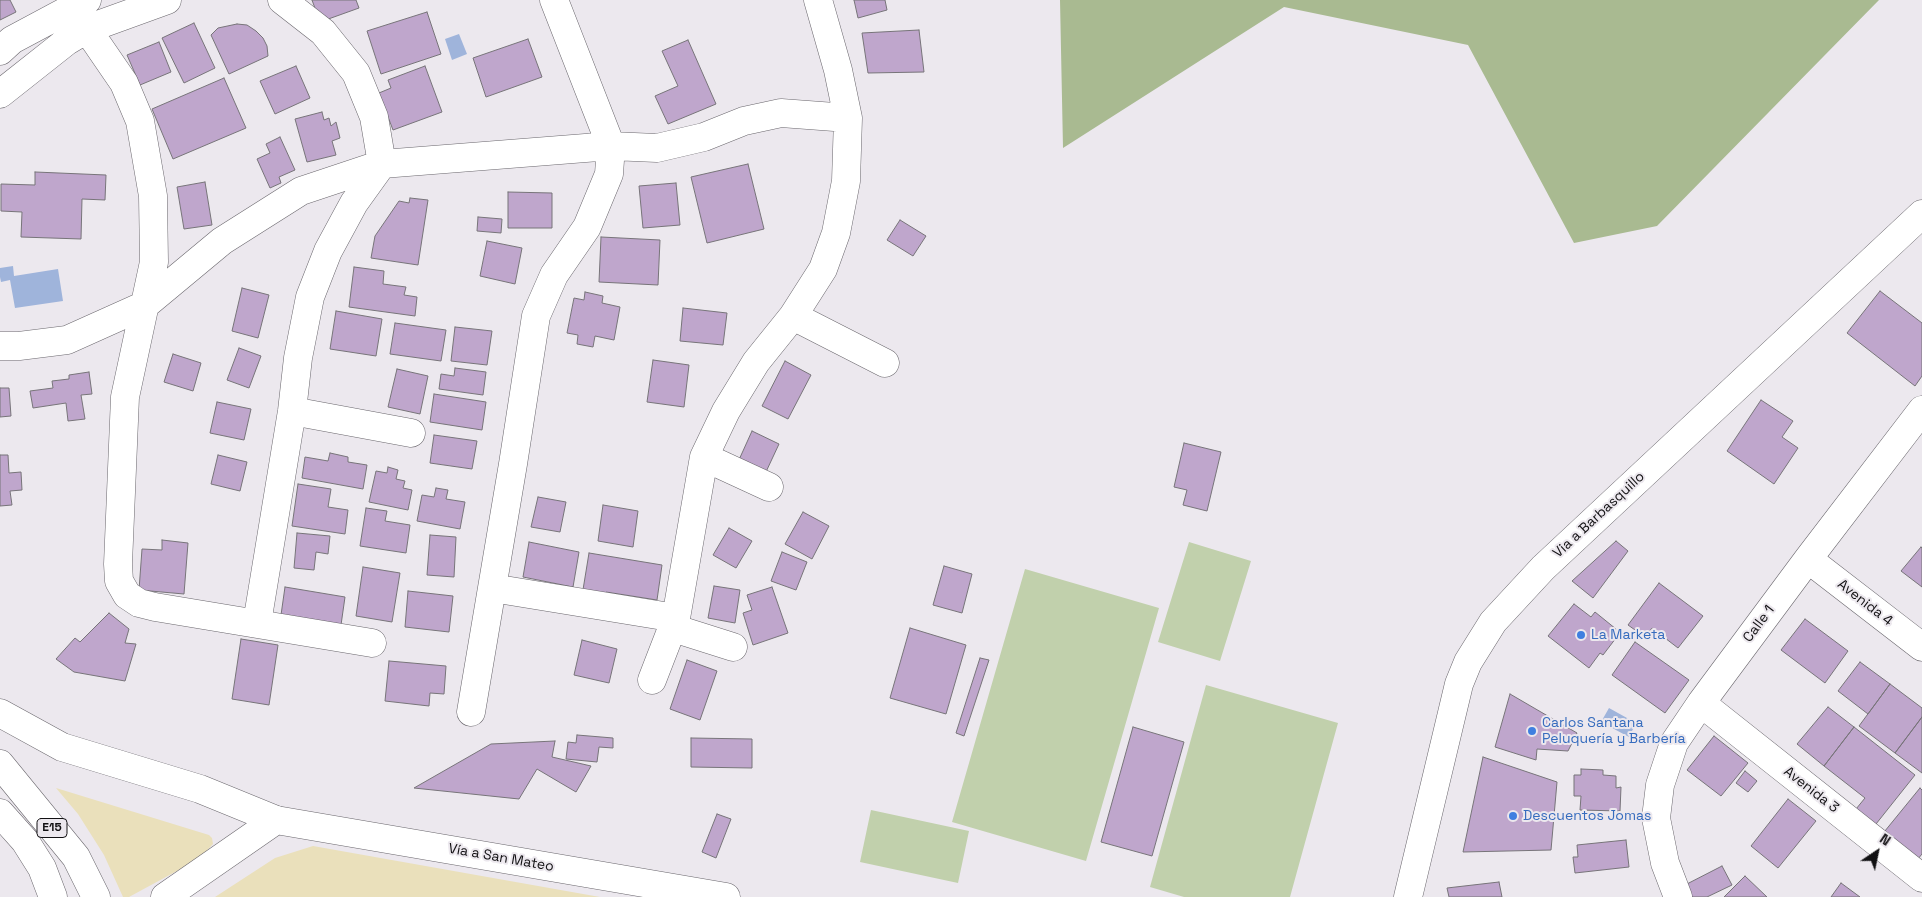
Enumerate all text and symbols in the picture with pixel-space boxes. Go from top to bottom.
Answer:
street label: Via a Barbasquillo [1550,468,1648,562]
street label: Avenida 4 [1834,576,1896,630]
street label: Calle 1 [1740,602,1778,646]
place label: La Marketa [1591,627,1665,643]
marker: La Marketa [1575,629,1587,641]
place label: Carlos Santana Peluquería y Barbería [1542,715,1686,748]
marker: Carlos Santana Peluquería y Barbería [1526,725,1538,737]
street label: Avenida 3 [1780,763,1842,817]
place label: Descuentos Jomas [1523,808,1651,824]
marker: Descuentos Jomas [1507,810,1519,822]
road number: E15 [37,818,67,838]
north arrow [1852,827,1902,877]
text: N [1876,829,1894,850]
street label: Vía a San Mateo [447,840,555,876]

